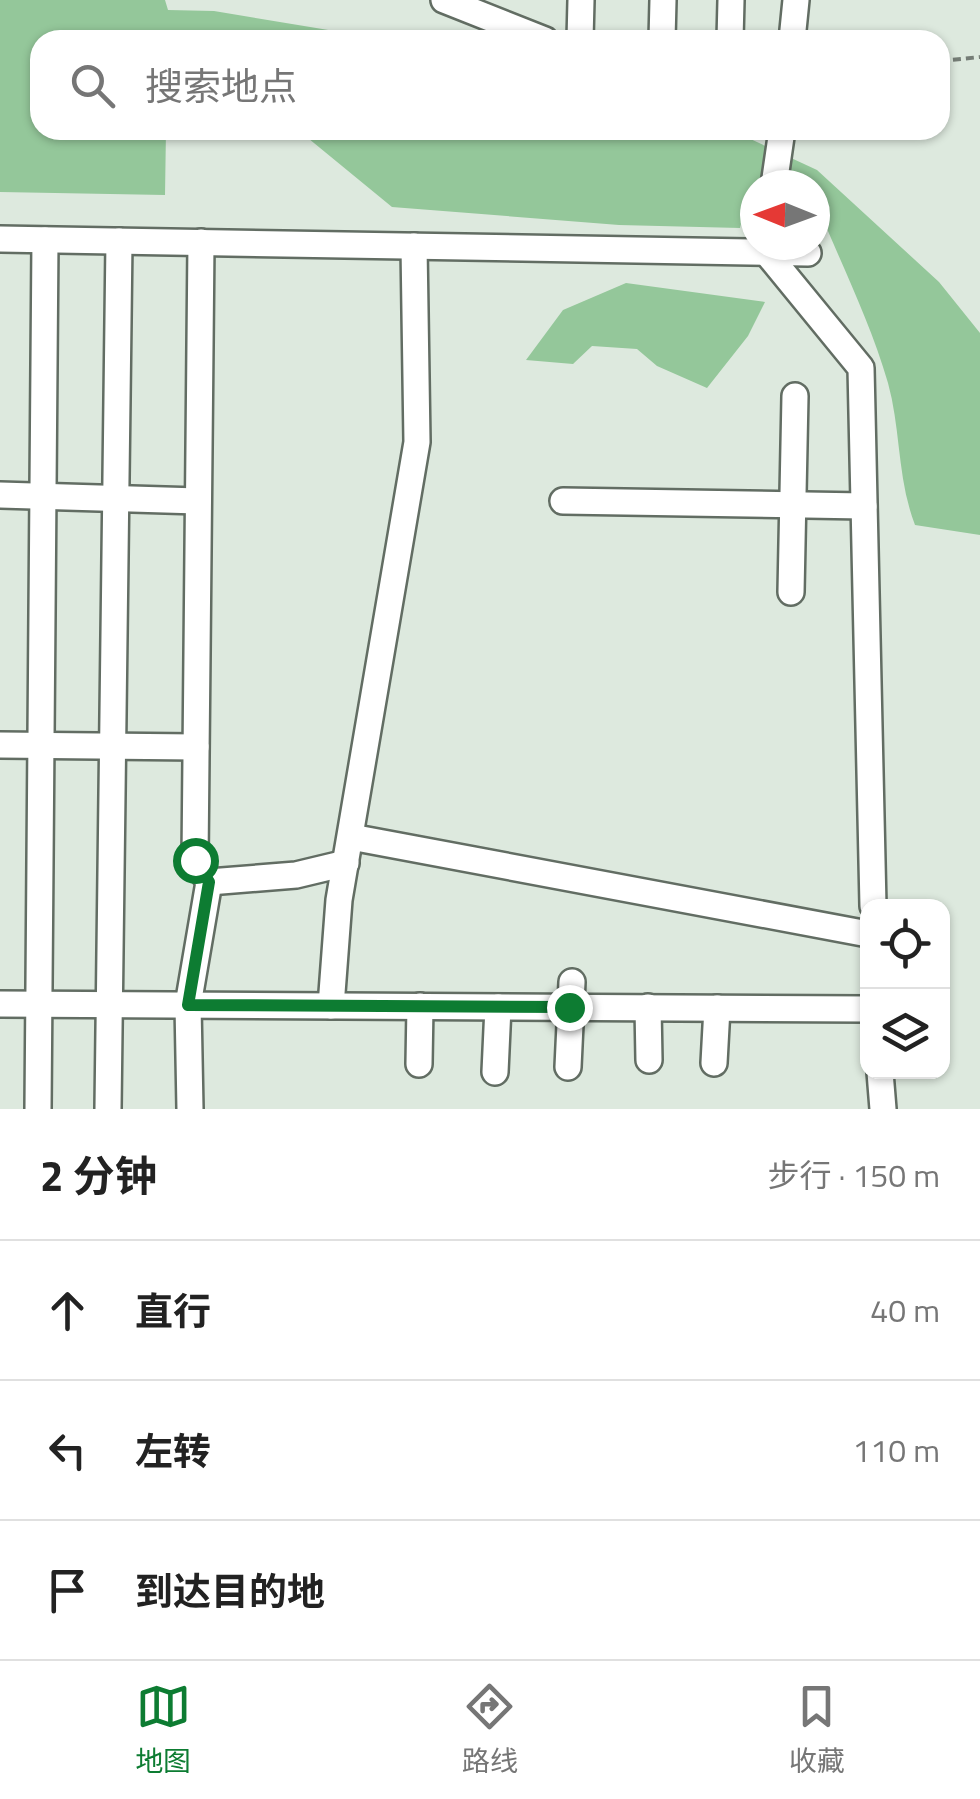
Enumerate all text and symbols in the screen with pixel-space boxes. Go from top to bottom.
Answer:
search box [30,30,950,140]
text: 搜索地点 [145,57,297,115]
icon: search [65,58,120,113]
north arrow [740,170,830,260]
route start [173,838,219,884]
map controls [860,899,950,1079]
button: locate [860,899,950,989]
route end [547,985,593,1031]
button: layers [860,989,950,1079]
text: 2 分钟 [40,1143,157,1207]
text: 步行 · 150 m [767,1151,940,1199]
text: 直行 [135,1282,211,1340]
icon: ahead [40,1283,95,1338]
text: 40 m [870,1286,940,1334]
text: 左转 [135,1422,211,1480]
icon: left [40,1423,95,1478]
text: 110 m [852,1426,940,1474]
text: 到达目的地 [135,1562,325,1620]
icon: arrive [40,1563,95,1618]
tab: 地图 [135,1679,191,1782]
tab: 路线 [462,1679,518,1782]
tab: 收藏 [789,1679,845,1782]

